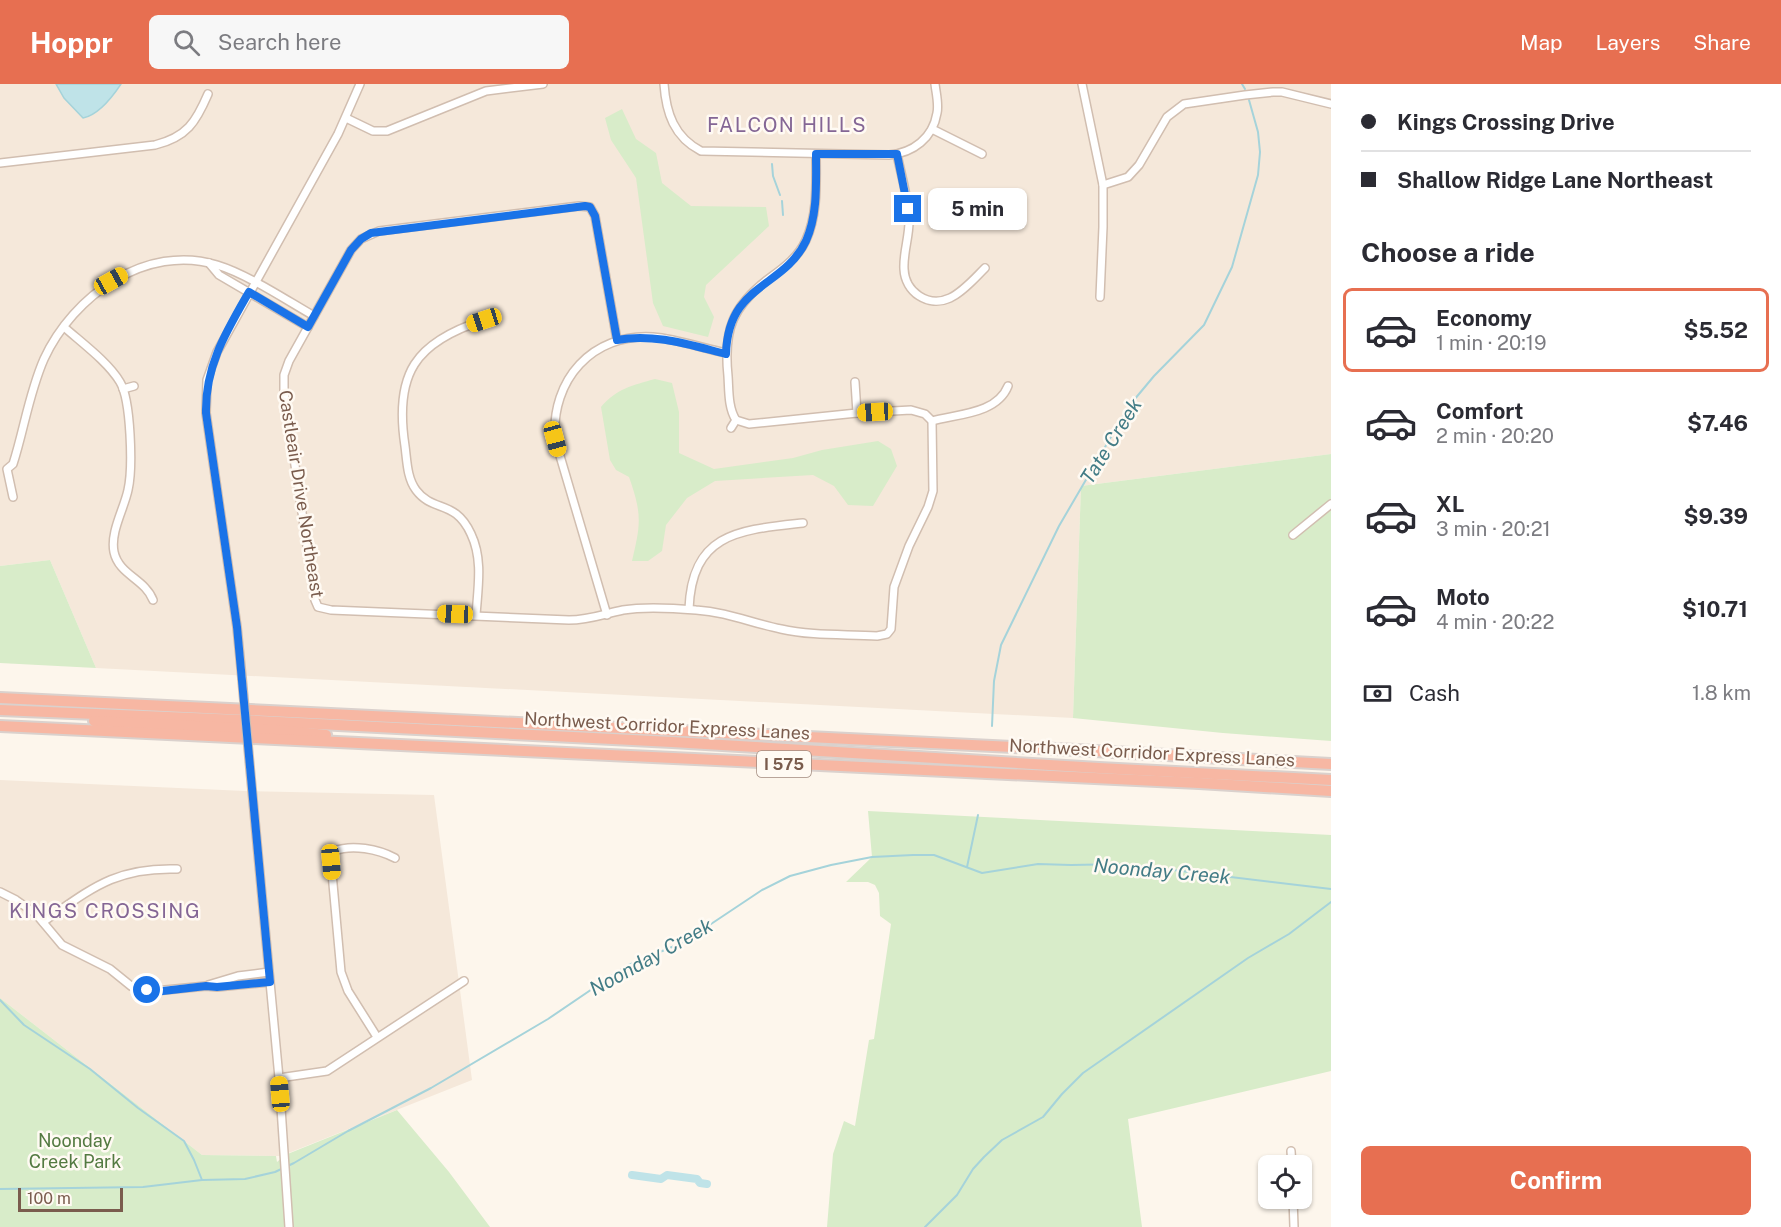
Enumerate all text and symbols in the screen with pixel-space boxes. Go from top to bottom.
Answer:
search box [149,15,569,69]
text: Hoppr [30,26,113,59]
icon: search [170,26,203,59]
text: Search here [218,29,341,55]
text: Map [1520,30,1563,55]
text: Layers [1596,30,1660,55]
text: Share [1693,30,1751,55]
text: Kings Crossing Drive [1397,109,1615,135]
district label: FALCON HILLS [707,113,867,137]
text: Shallow Ridge Lane Northeast [1397,167,1713,193]
callout: 5 min [929,188,1028,230]
route end [894,195,921,222]
text: 5 min [951,197,1004,221]
text: Choose a ride [1361,236,1535,268]
car [91,264,131,298]
icon: car [1364,303,1418,357]
text: Economy [1436,305,1532,331]
car [464,306,504,334]
text: $5.52 [1683,317,1748,343]
text: 1 min · 20:19 [1436,331,1546,355]
street label: Castleair Drive Northeast [275,389,328,599]
water label: Tate Creek [1075,394,1147,488]
icon: car [1364,396,1418,450]
text: Comfort [1436,398,1523,424]
car [857,402,893,422]
text: $7.46 [1687,410,1748,436]
car [542,419,568,459]
text: 2 min · 20:20 [1436,424,1554,448]
icon: car [1364,489,1418,543]
text: XL [1436,491,1464,517]
text: $9.39 [1684,503,1748,529]
text: 3 min · 20:21 [1436,517,1551,541]
icon: car [1364,582,1418,636]
text: Moto [1436,584,1490,610]
text: $10.71 [1682,596,1748,622]
car [437,604,473,624]
text: 4 min · 20:22 [1436,610,1554,634]
icon: cash [1361,677,1394,710]
text: Cash [1409,680,1460,706]
text: 1.8 km [1692,681,1751,705]
street label: Northwest Corridor Express Lanes [524,708,811,743]
street label: Northwest Corridor Express Lanes [1009,735,1296,770]
road number: I 575 [757,751,811,777]
car [320,843,342,881]
water label: Noonday Creek [1092,853,1232,889]
district label: KINGS CROSSING [9,899,201,923]
water label: Noonday Creek [585,913,717,1001]
route start [133,976,160,1003]
car [269,1075,291,1113]
park label: Noonday Creek Park [29,1130,121,1172]
button: Confirm [1361,1146,1751,1215]
map controls [1258,1155,1312,1209]
button: locate [1258,1155,1312,1209]
scale bar [18,1185,123,1212]
text: 100 m [27,1189,71,1208]

